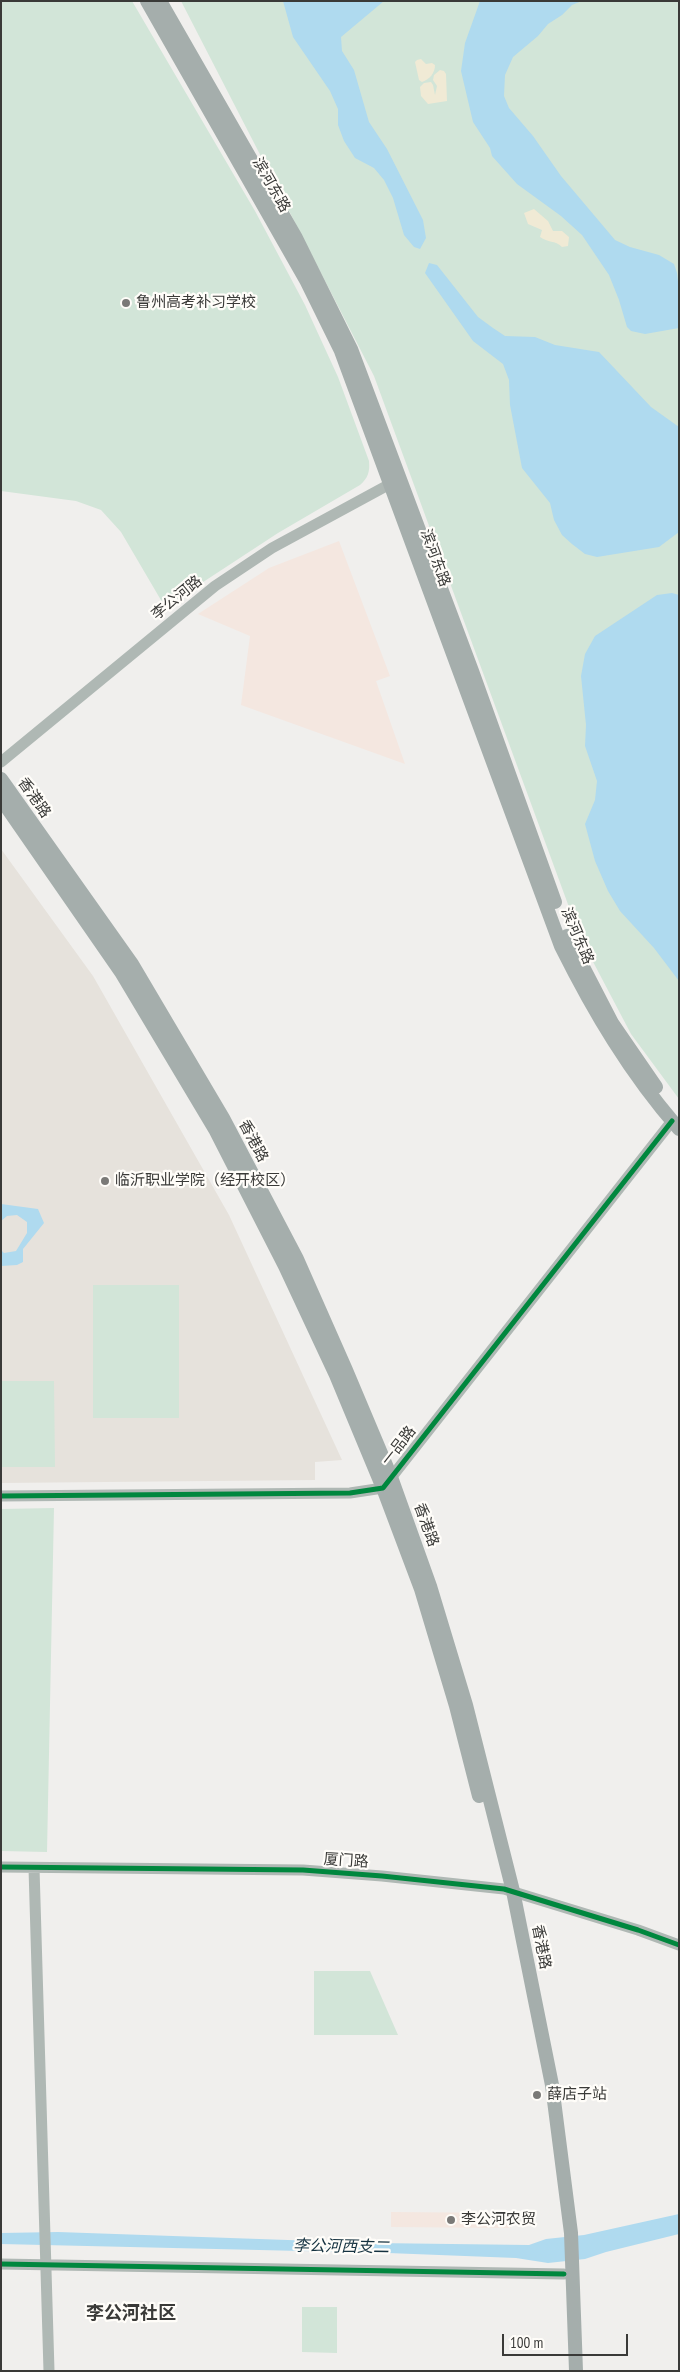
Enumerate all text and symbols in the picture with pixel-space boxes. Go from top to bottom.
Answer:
street label: 滨河东路 [248,155,294,215]
place label: 鲁州高考补习学校 [136,294,256,312]
marker: 鲁州高考补习学校 [120,297,132,309]
street label: 滨河东路 [416,527,454,589]
street label: 李公河路 [148,572,206,624]
street label: 香港路 [14,774,54,822]
street label: 滨河东路 [557,905,597,967]
street label: 香港路 [234,1117,272,1165]
place label: 临沂职业学院（经开校区） [115,1172,295,1190]
marker: 临沂职业学院（经开校区） [99,1175,111,1187]
street label: 一品路 [378,1423,420,1469]
street label: 香港路 [410,1501,442,1549]
street label: 厦门路 [323,1850,369,1872]
street label: 香港路 [528,1923,554,1971]
place label: 薛店子站 [547,2086,607,2104]
marker: 薛店子站 [531,2089,543,2101]
place label: 李公河农贸 [461,2211,536,2229]
marker: 李公河农贸 [445,2214,457,2226]
water label: 李公河西支二 [293,2237,389,2257]
district label: 李公河社区 [86,2303,176,2325]
scale bar [505,2324,631,2356]
text: 100 m [510,2333,543,2352]

